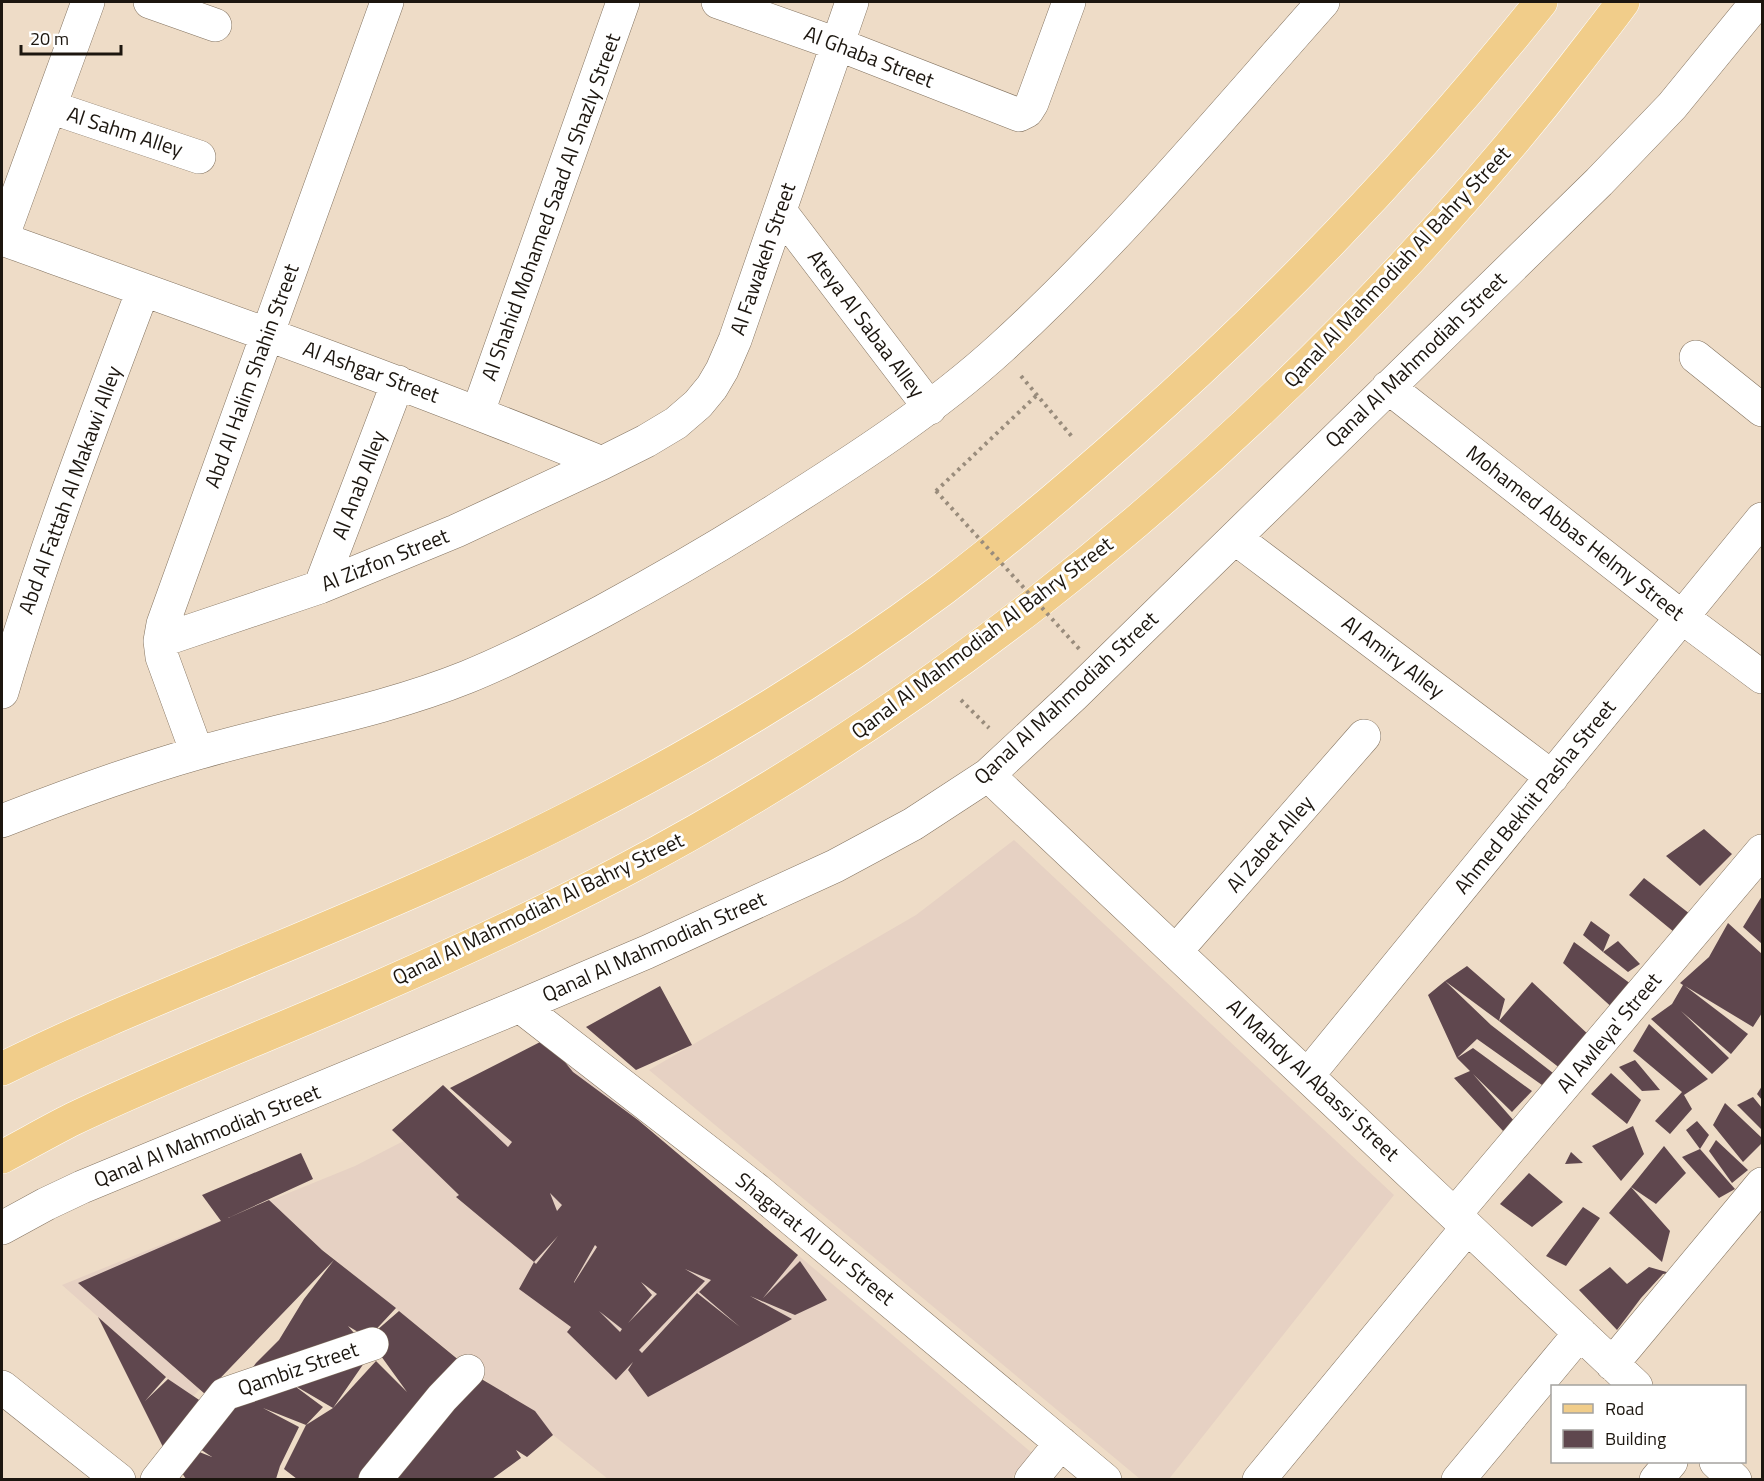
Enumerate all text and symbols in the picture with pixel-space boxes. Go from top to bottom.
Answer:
street label: Al Ghaba Street [800,17,940,96]
scale bar [21,18,122,56]
text: 20 m [30,25,69,52]
street label: Al Shahid Mohamed Saad Al Shazly Street [472,28,628,385]
street label: Al Sahm Alley [63,97,187,165]
street label: Qanal Al Mahmodiah Al Bahry Street [1275,138,1518,395]
street label: Al Fawakeh Street [721,177,803,339]
street label: Ateya Al Sabaa Alley [800,243,933,404]
street label: Abd Al Halim Shahin Street [196,258,307,492]
street label: Qanal Al Mahmodiah Street [1317,263,1514,455]
street label: Al Ashgar Street [299,332,445,411]
street label: Abd Al Fattah Al Makawi Alley [9,361,129,618]
street label: Al Anab Alley [323,425,394,544]
street label: Mohamed Abbas Helmy Street [1460,437,1692,628]
street label: Al Zizfon Street [316,519,454,599]
street label: Qanal Al Mahmodiah Al Bahry Street [844,528,1120,746]
street label: Qanal Al Mahmodiah Street [966,603,1165,791]
street label: Al Amiry Alley [1335,607,1452,706]
street label: Ahmed Bekhit Pasha Street [1446,692,1623,901]
street label: Al Zabet Alley [1218,788,1321,899]
street label: Qanal Al Mahmodiah Al Bahry Street [386,823,689,993]
street label: Qanal Al Mahmodiah Street [537,882,771,1010]
street label: Al Awleya' Street [1548,965,1669,1100]
street label: Al Mahdy Al Abassi Street [1220,990,1408,1169]
street label: Qanal Al Mahmodiah Street [88,1075,325,1195]
street label: Shagarat Al Dur Street [729,1164,903,1313]
street label: Qambiz Street [233,1332,363,1404]
legend [1551,1385,1746,1463]
text: Road [1605,1395,1644,1422]
text: Building [1605,1425,1666,1452]

